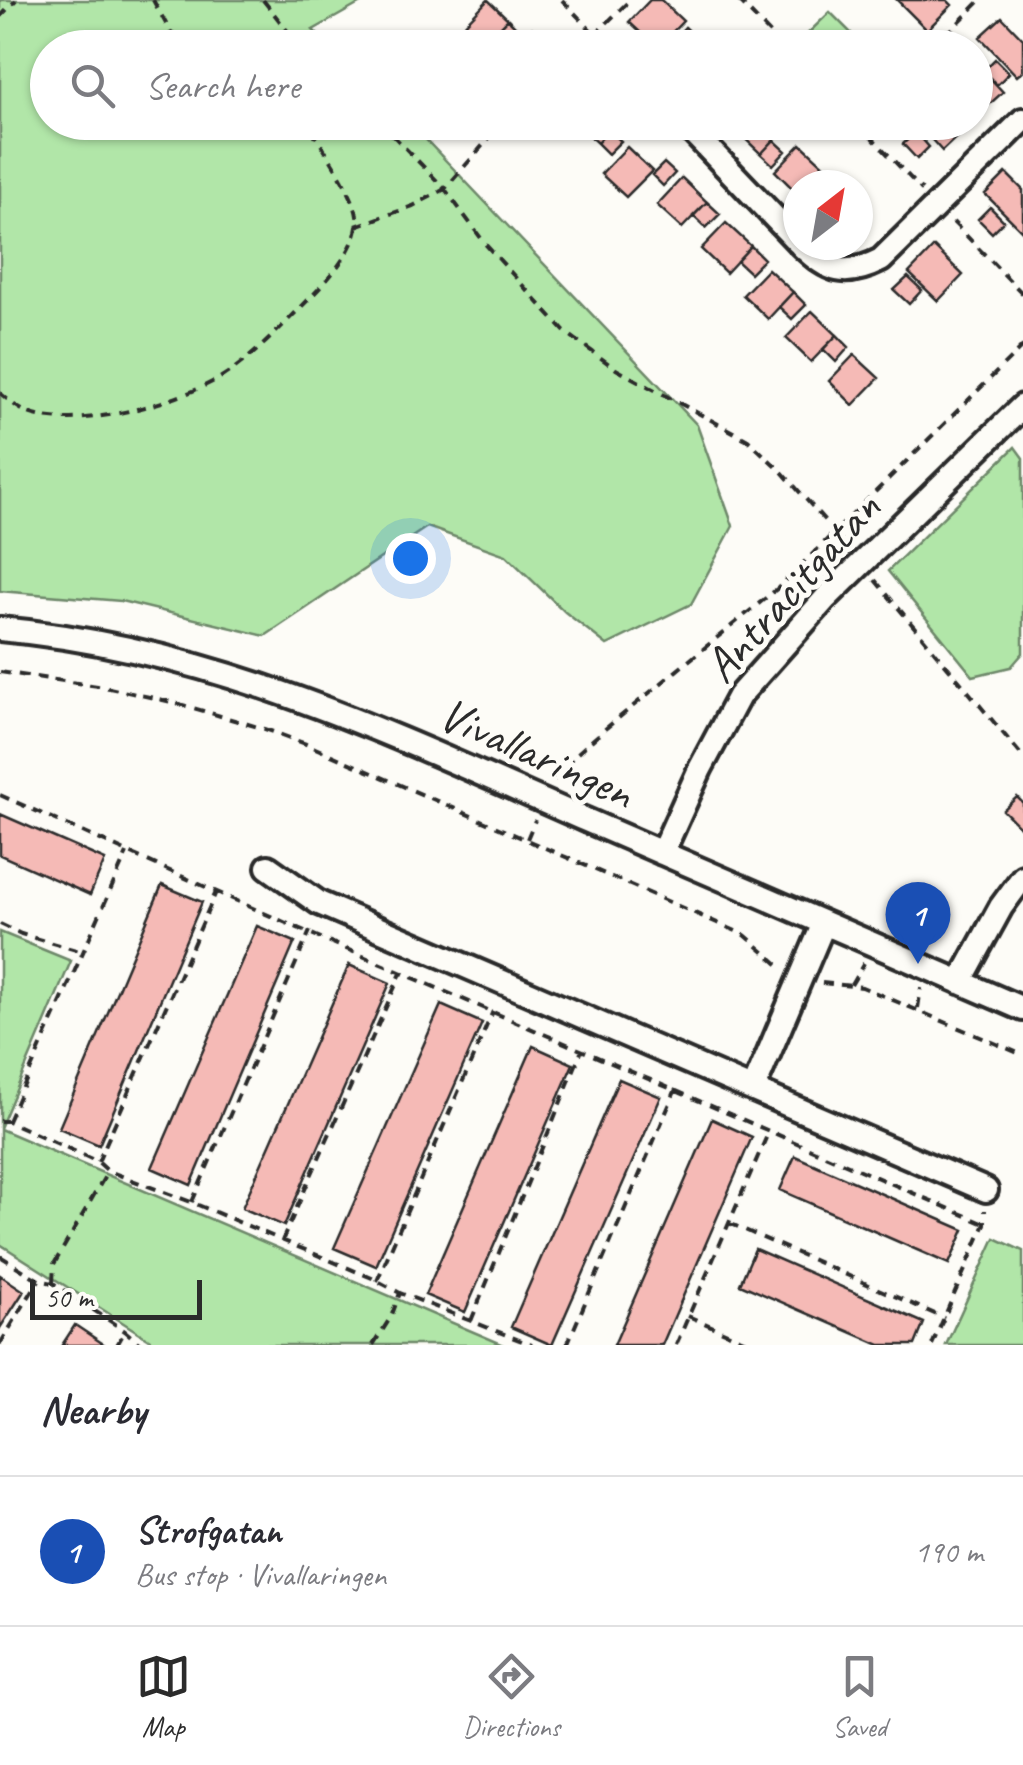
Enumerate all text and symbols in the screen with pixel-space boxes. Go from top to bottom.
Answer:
search box [30,30,993,140]
icon: search [65,58,120,113]
text: Search here [145,62,300,109]
north arrow [783,170,873,260]
street label: Antracitgatan [690,478,893,695]
your location [385,533,436,584]
street label: Vivallaringen [430,684,644,823]
pin: 1 [886,882,950,964]
scale bar [30,1275,202,1320]
text: 50 m [45,1280,93,1315]
text: Nearby [40,1384,146,1437]
text: Strofgatan [135,1507,281,1554]
text: 1 [65,1531,80,1572]
text: 190 m [914,1531,983,1572]
text: Bus stop · Vivallaringen [135,1554,386,1595]
tab: Map [136,1649,191,1744]
tab: Directions [463,1649,560,1744]
tab: Saved [832,1649,887,1744]

